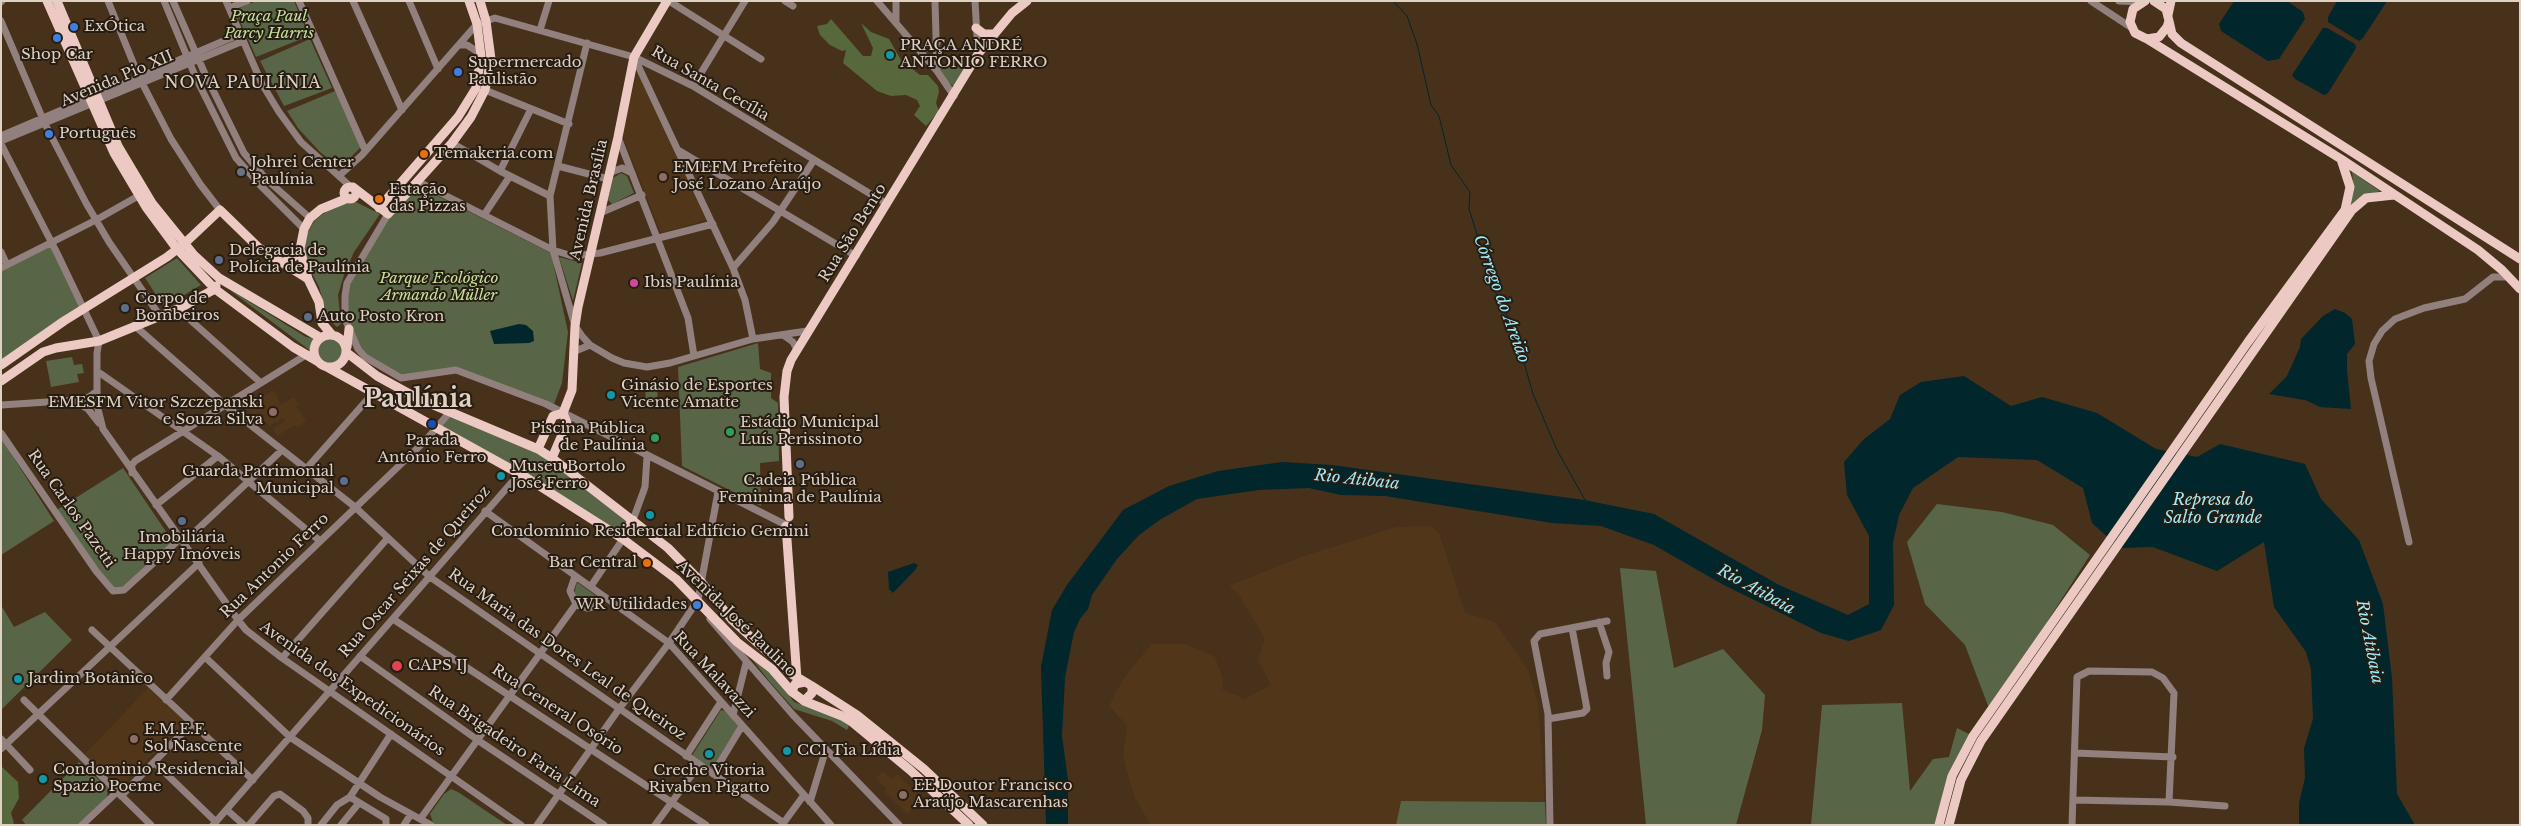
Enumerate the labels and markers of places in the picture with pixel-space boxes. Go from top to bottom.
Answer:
place label: ExÓtica [84,18,145,36]
marker: ExÓtica [68,21,80,33]
marker: Shop Car [51,32,63,44]
place label: PRAÇA ANDRÉ ANTONIO FERRO [900,37,1048,72]
place label: Shop Car [21,46,93,64]
marker: PRAÇA ANDRÉ ANTONIO FERRO [884,49,896,61]
place label: Supermercado Paulistão [468,54,582,89]
marker: Supermercado Paulistão [452,66,464,78]
place label: Português [59,125,136,143]
marker: Português [43,128,55,140]
place label: Temakeria.com [434,145,553,163]
marker: Temakeria.com [418,148,430,160]
place label: Johrei Center Paulínia [251,154,354,189]
place label: EMEFM Prefeito José Lozano Araújo [673,159,821,194]
marker: Johrei Center Paulínia [235,166,247,178]
marker: EMEFM Prefeito José Lozano Araújo [657,171,669,183]
place label: Estação das Pizzas [389,181,466,216]
marker: Estação das Pizzas [373,193,385,205]
place label: Delegacia de Polícia de Paulínia [229,242,370,277]
marker: Delegacia de Polícia de Paulínia [213,254,225,266]
place label: Ibis Paulínia [644,274,738,292]
marker: Ibis Paulínia [628,277,640,289]
place label: Corpo de Bombeiros [135,290,220,325]
marker: Corpo de Bombeiros [119,302,131,314]
place label: Auto Posto Kron [318,308,444,326]
marker: Auto Posto Kron [302,311,314,323]
place label: Ginásio de Esportes Vicente Amatte [621,377,773,412]
marker: Ginásio de Esportes Vicente Amatte [605,389,617,401]
place label: EMESFM Vitor Szczepanski e Souza Silva [48,394,263,429]
marker: EMESFM Vitor Szczepanski e Souza Silva [267,406,279,418]
place label: Estádio Municipal Luís Perissinoto [740,414,879,449]
marker: Parada Antônio Ferro [426,418,438,430]
place label: Piscina Pública de Paulínia [530,420,645,455]
marker: Estádio Municipal Luís Perissinoto [724,426,736,438]
place label: Parada Antônio Ferro [378,432,486,467]
marker: Piscina Pública de Paulínia [649,432,661,444]
place label: Museu Bortolo José Ferro [511,458,625,493]
marker: Cadeia Pública Feminina de Paulínia [794,458,806,470]
place label: Guarda Patrimonial Municipal [182,463,334,498]
marker: Museu Bortolo José Ferro [495,470,507,482]
place label: Cadeia Pública Feminina de Paulínia [719,472,881,507]
marker: Guarda Patrimonial Municipal [338,475,350,487]
marker: Condomínio Residencial Edifício Gemini [644,509,656,521]
marker: Imobiliária Happy Imóveis [176,515,188,527]
place label: Condomínio Residencial Edifício Gemini [491,523,809,541]
place label: Imobiliária Happy Imóveis [123,529,241,564]
place label: Bar Central [549,554,637,572]
marker: Bar Central [641,557,653,569]
place label: WR Utilidades [576,596,687,614]
marker: WR Utilidades [691,599,703,611]
place label: CAPS IJ [408,657,468,675]
marker: CAPS IJ [390,659,404,673]
place label: Jardim Botânico [28,670,153,688]
marker: Jardim Botânico [12,673,24,685]
place label: E.M.E.F. Sol Nascente [144,721,242,756]
marker: E.M.E.F. Sol Nascente [128,733,140,745]
place label: CCI Tia Lídia [797,742,900,760]
marker: CCI Tia Lídia [781,745,793,757]
marker: Creche Vitoria Rivaben Pigatto [703,748,715,760]
place label: Condominio Residencial Spazio Poeme [53,761,244,796]
place label: Creche Vitoria Rivaben Pigatto [648,762,770,797]
marker: Condominio Residencial Spazio Poeme [37,773,49,785]
place label: EE Doutor Francisco Araújo Mascarenhas [913,777,1073,812]
marker: EE Doutor Francisco Araújo Mascarenhas [897,789,909,801]

